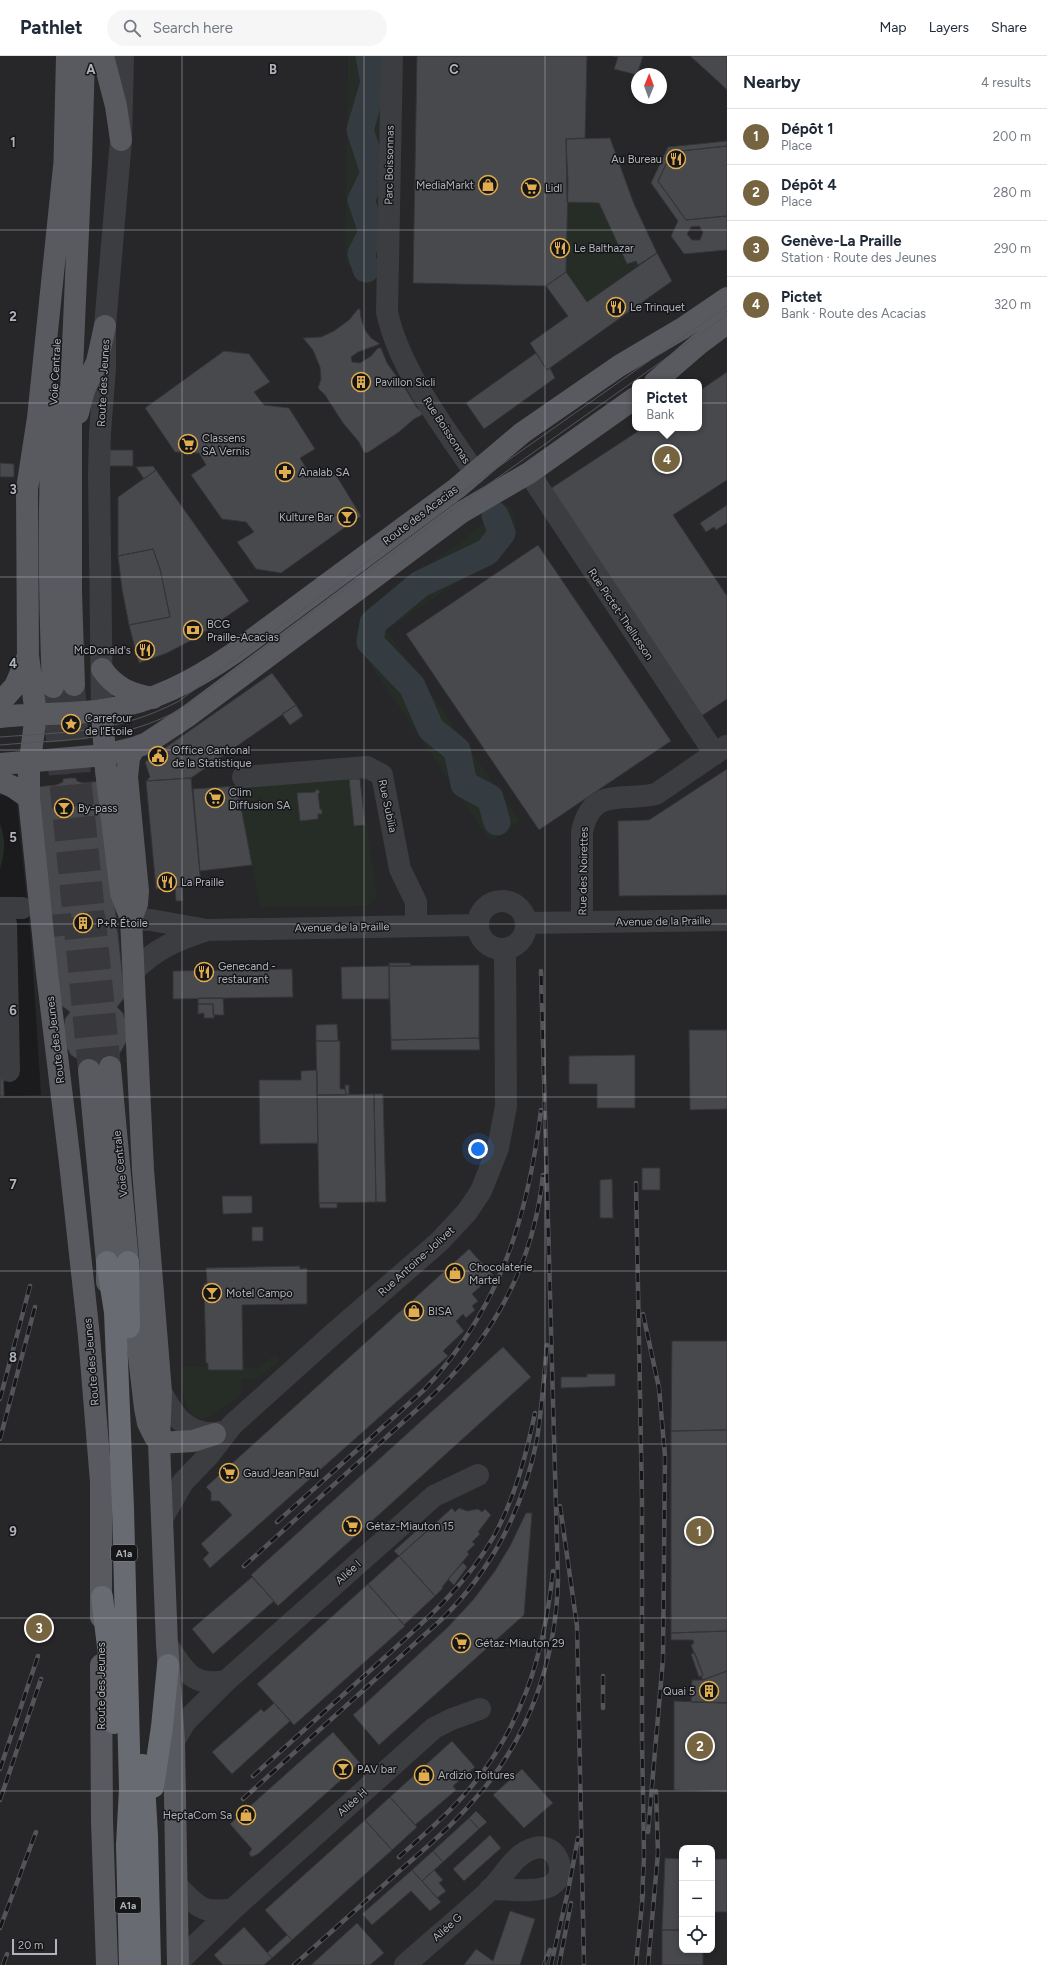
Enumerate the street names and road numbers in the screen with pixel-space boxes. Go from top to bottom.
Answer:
street label: Parc Boissonnas [382,125,397,205]
street label: Voie Centrale [47,338,64,406]
street label: Route des Jeunes [95,339,112,427]
street label: Rue Boissonnas [420,394,473,466]
street label: Route des Acacias [380,483,460,548]
street label: Rue Pictet-Thellusson [585,566,656,662]
street label: Rue Subilia [376,778,400,834]
street label: Rue des Noirettes [576,827,591,915]
street label: Avenue de la Praille [615,914,711,929]
street label: Avenue de la Praille [294,920,390,935]
street label: Route des Jeunes [44,996,67,1084]
street label: Voie Centrale [111,1130,130,1198]
street label: Rue Antoine-Jolivet [376,1224,457,1299]
street label: Route des Jeunes [81,1318,102,1406]
road number: A1a [111,1545,137,1561]
street label: Allée I [333,1557,364,1587]
street label: Route des Jeunes [95,1642,108,1730]
street label: Allée H [335,1786,370,1819]
road number: A1a [115,1897,141,1913]
street label: Allée G [430,1911,465,1944]

